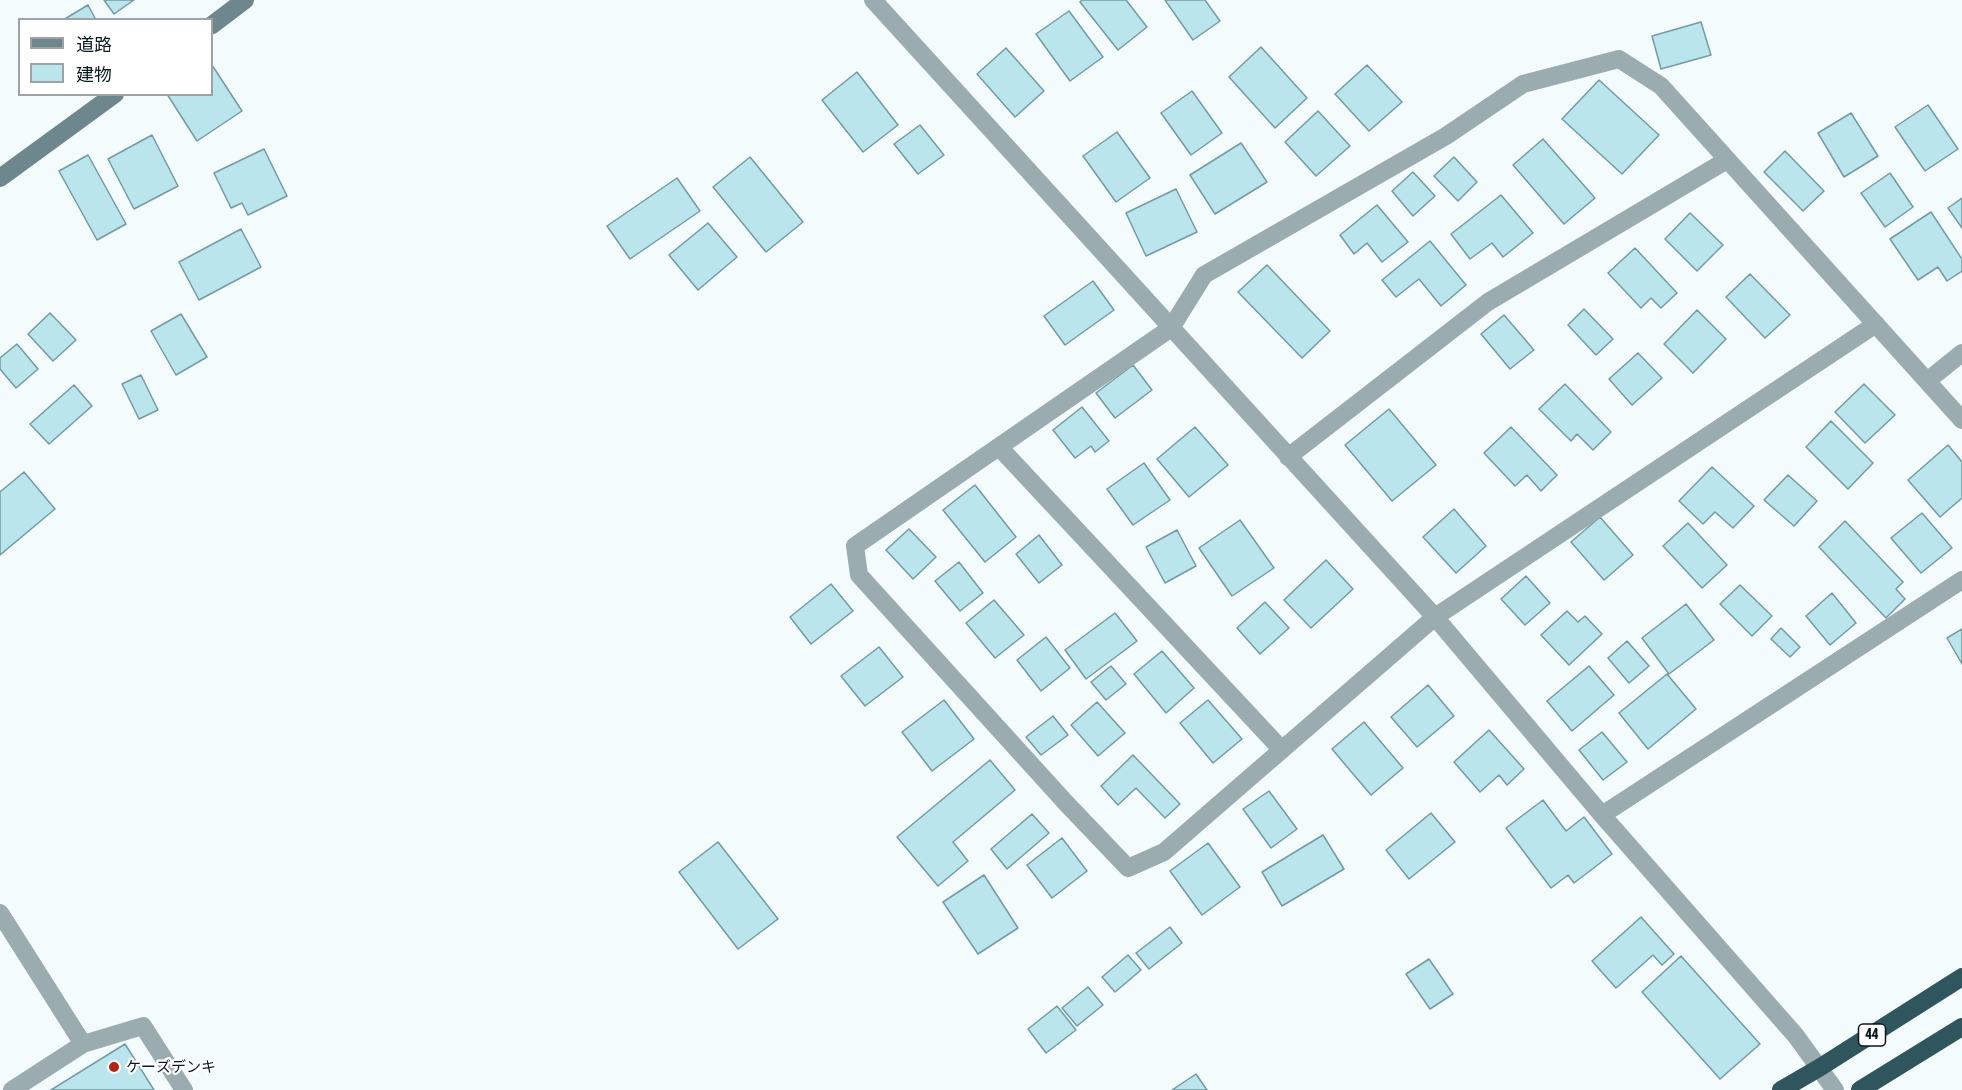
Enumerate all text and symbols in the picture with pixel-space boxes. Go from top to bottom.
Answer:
legend [18,18,213,96]
text: 道路 [76,34,112,55]
text: 建物 [76,64,112,85]
road number: 44 [1858,1024,1886,1046]
place label: ケーズデンキ [126,1058,216,1076]
marker: ケーズデンキ [107,1060,121,1074]

